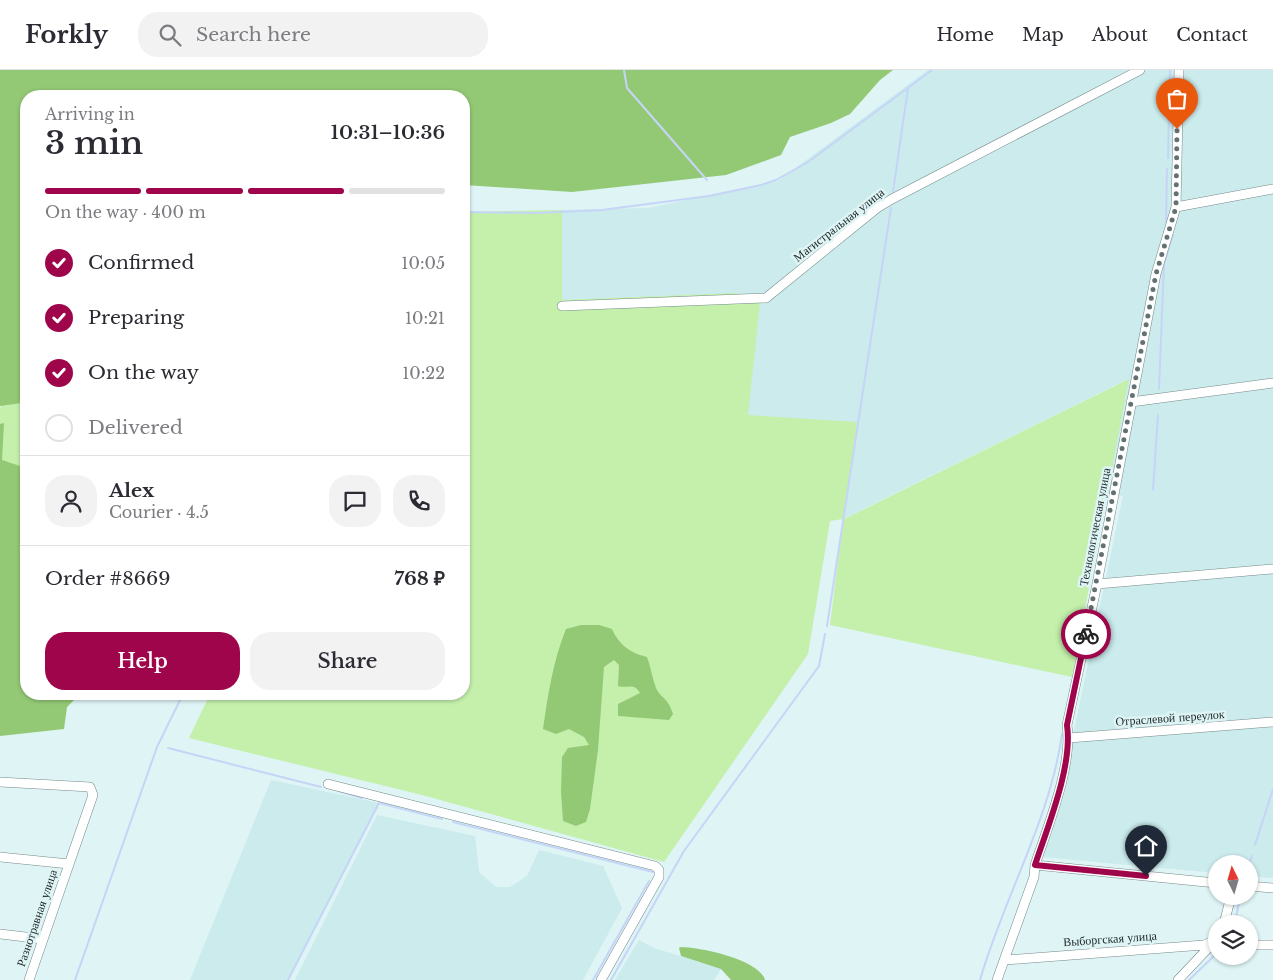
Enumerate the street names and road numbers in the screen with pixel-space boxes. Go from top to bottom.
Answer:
street label: Магистральная улица [790,184,888,265]
street label: Технологическая улица [1076,466,1113,587]
street label: Отраслевой переулок [1115,706,1225,729]
street label: Разнотравная улица [13,867,60,968]
street label: Выборгская улица [1063,928,1158,949]

